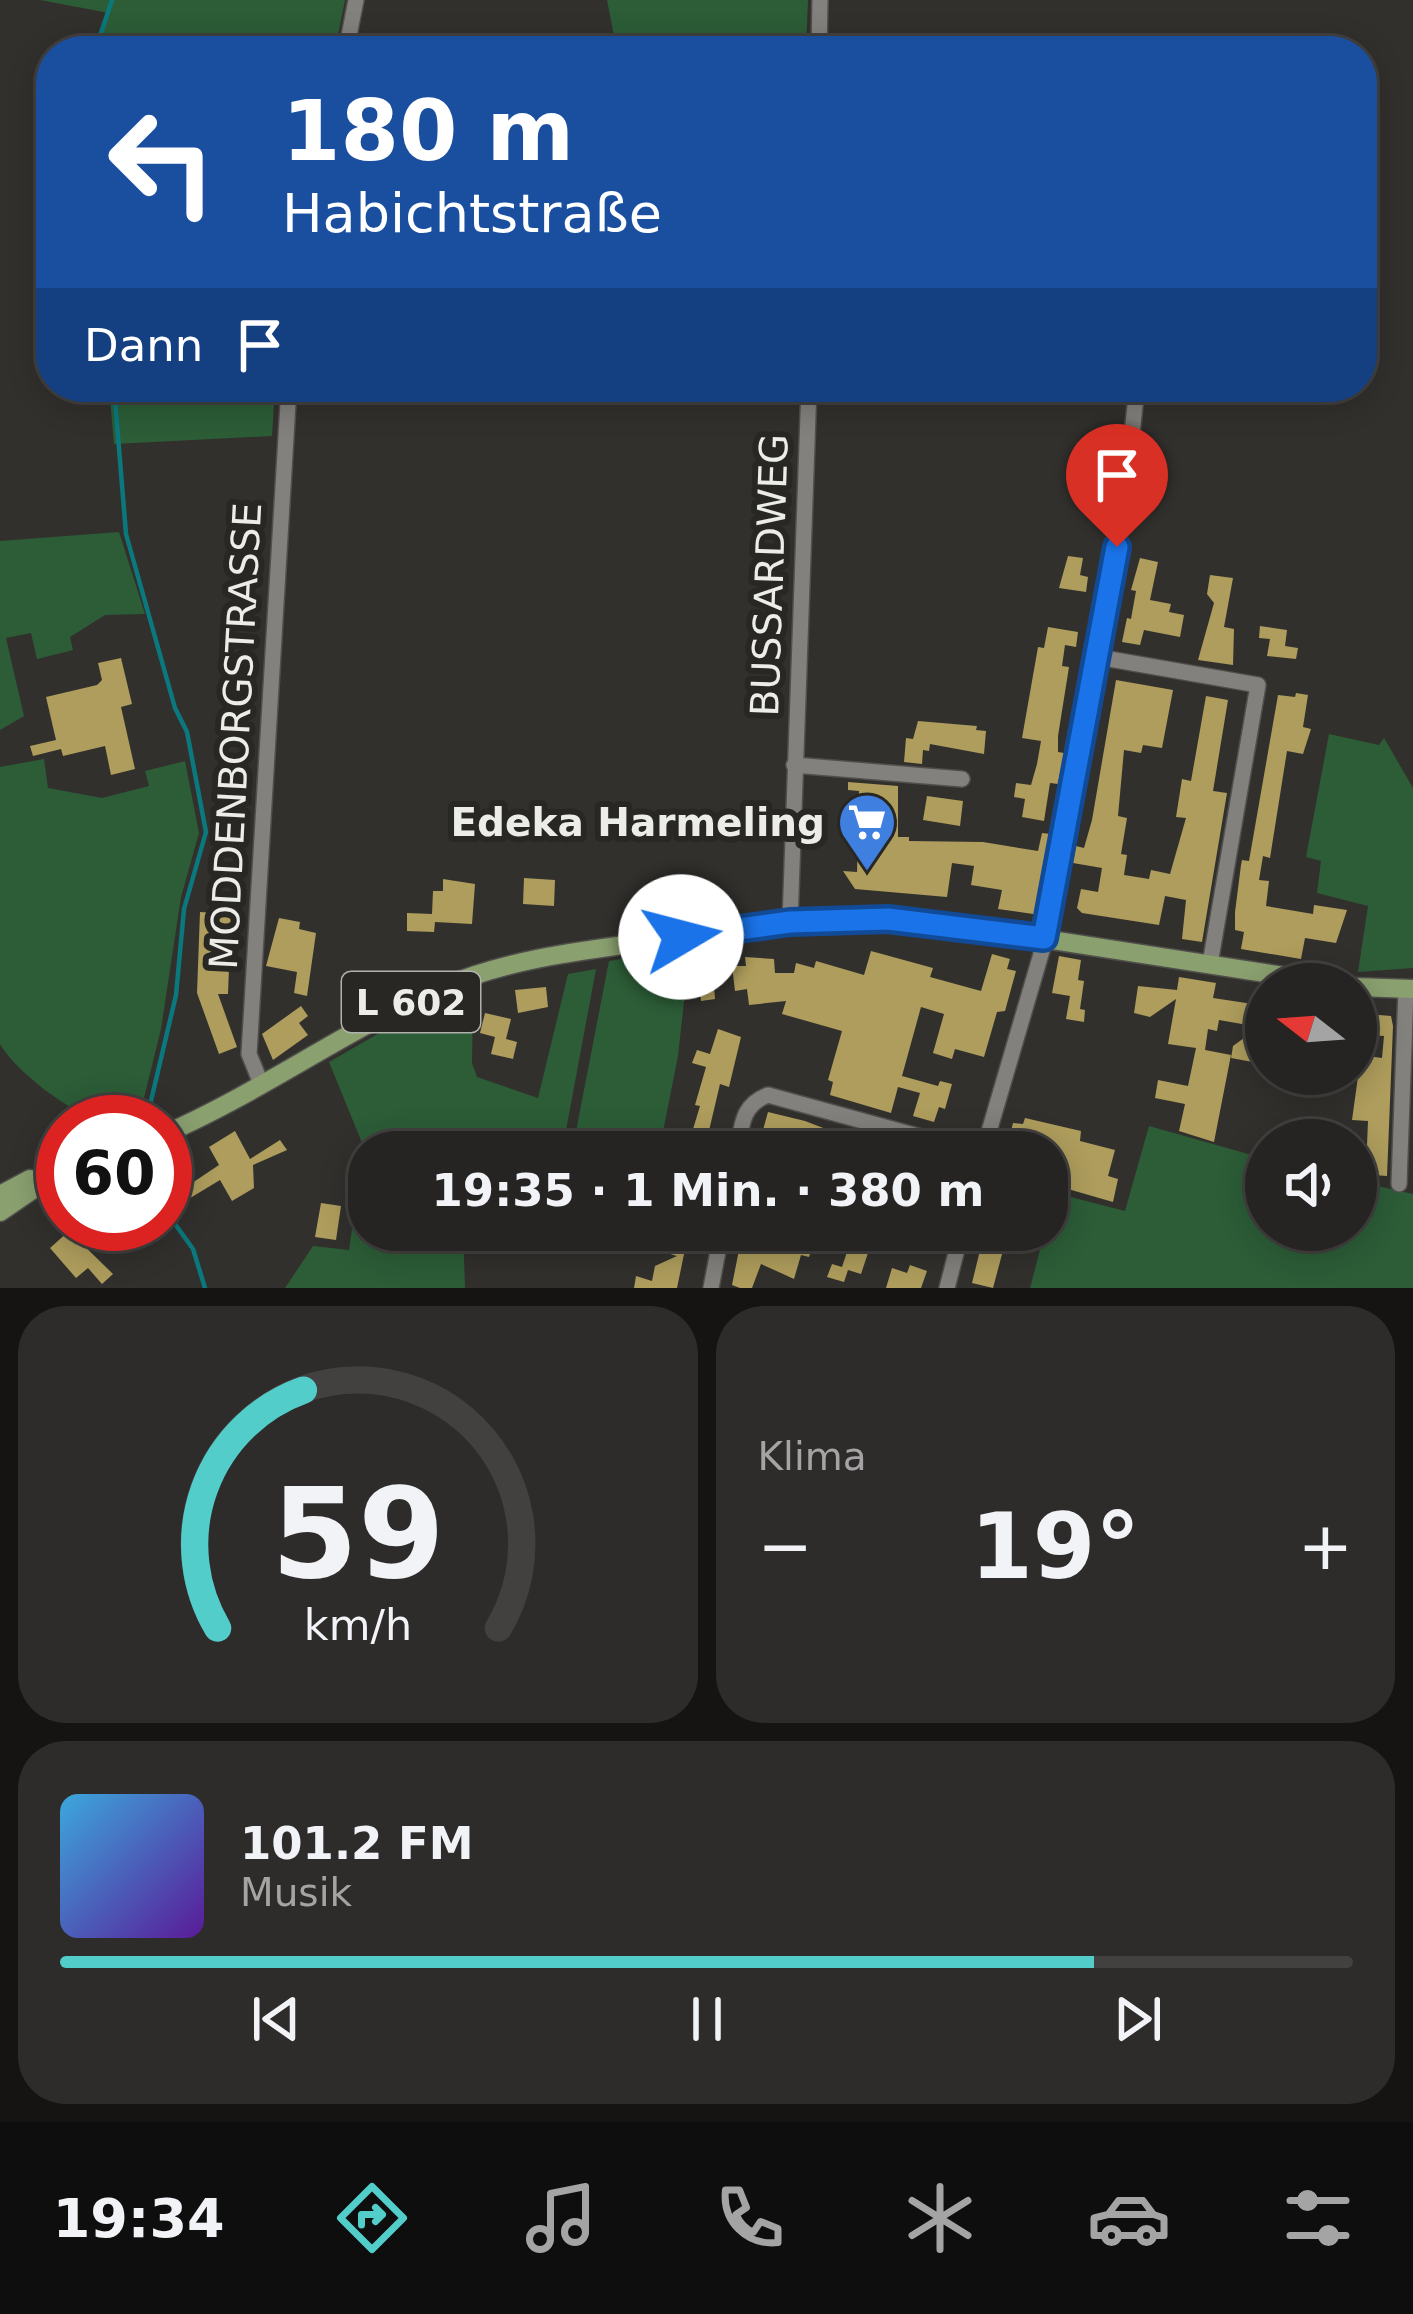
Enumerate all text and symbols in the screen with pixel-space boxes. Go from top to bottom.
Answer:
text: 180 m [282,82,574,180]
icon: left [84,84,240,240]
text: Habichtstraße [282,182,662,245]
icon: arrive [227,312,293,378]
text: Dann [84,319,203,372]
pin [1066,424,1168,547]
street label: BUSSARDWEG [742,433,797,717]
icon: arrive [1084,442,1150,508]
street label: MODDENBORGSTRASSE [201,502,270,971]
supermarket icon: Edeka Harmeling [836,791,898,873]
place label: Edeka Harmeling [450,800,825,845]
position arrow [618,874,744,1000]
north arrow [1245,963,1377,1095]
map controls [1245,963,1377,1251]
road number: L 602 [342,972,480,1032]
speed limit sign: 60 [36,1095,192,1251]
button: sound [1245,1119,1377,1251]
text: 19:35 · 1 Min. · 380 m [432,1164,984,1217]
text: Klima [758,1434,867,1479]
text: 59 [271,1461,445,1606]
text: 19° [970,1494,1140,1599]
text: − [758,1508,813,1585]
text: + [1298,1508,1353,1585]
text: km/h [304,1599,412,1649]
text: 101.2 FM [240,1817,474,1870]
text: Musik [240,1870,352,1915]
icon: previous [243,1986,309,2052]
icon: pause [674,1986,740,2052]
icon: next [1105,1986,1171,2052]
icon: directions [330,2176,414,2260]
icon: music [519,2176,603,2260]
icon: phone [708,2176,792,2260]
icon: climate [898,2176,982,2260]
icon: car [1087,2176,1171,2260]
icon: filters [1276,2176,1360,2260]
text: 19:34 [53,2187,225,2250]

